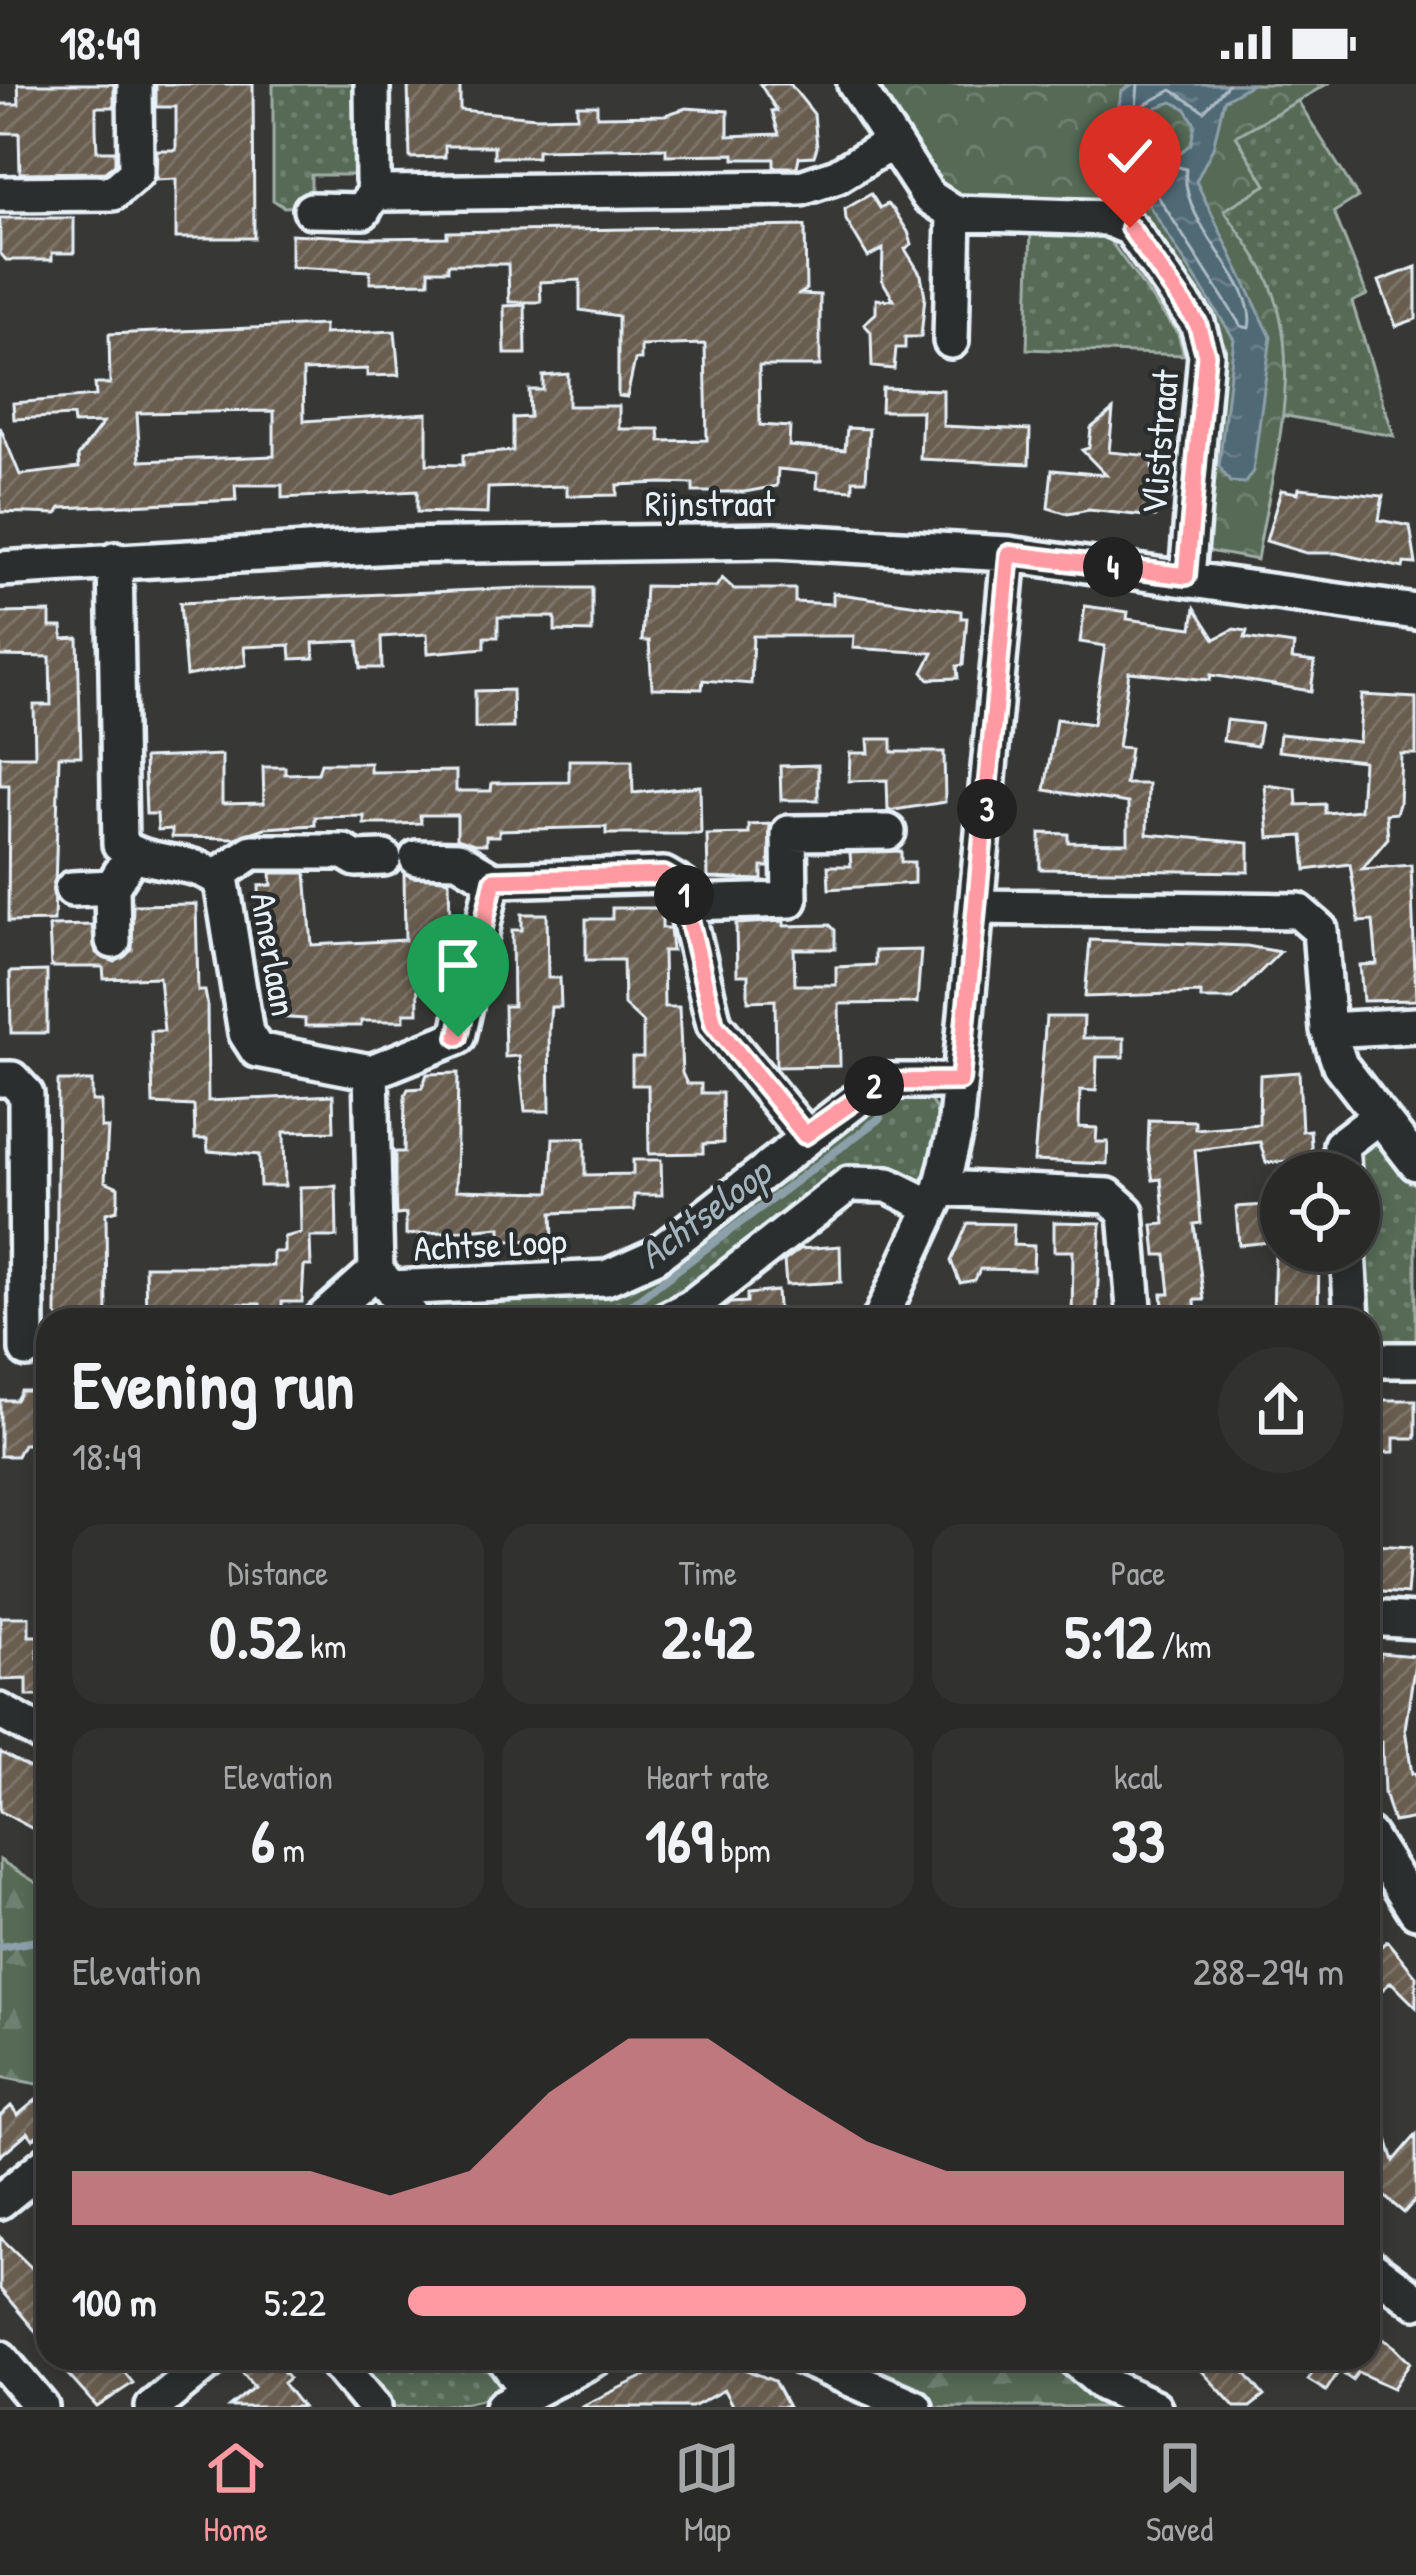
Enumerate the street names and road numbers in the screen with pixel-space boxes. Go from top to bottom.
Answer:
street label: Vliststraat [1128,367,1189,516]
street label: Rijnstraat [645,478,776,527]
street label: Amerlaan [240,888,309,1019]
street label: Achtse Loop [412,1215,568,1272]

